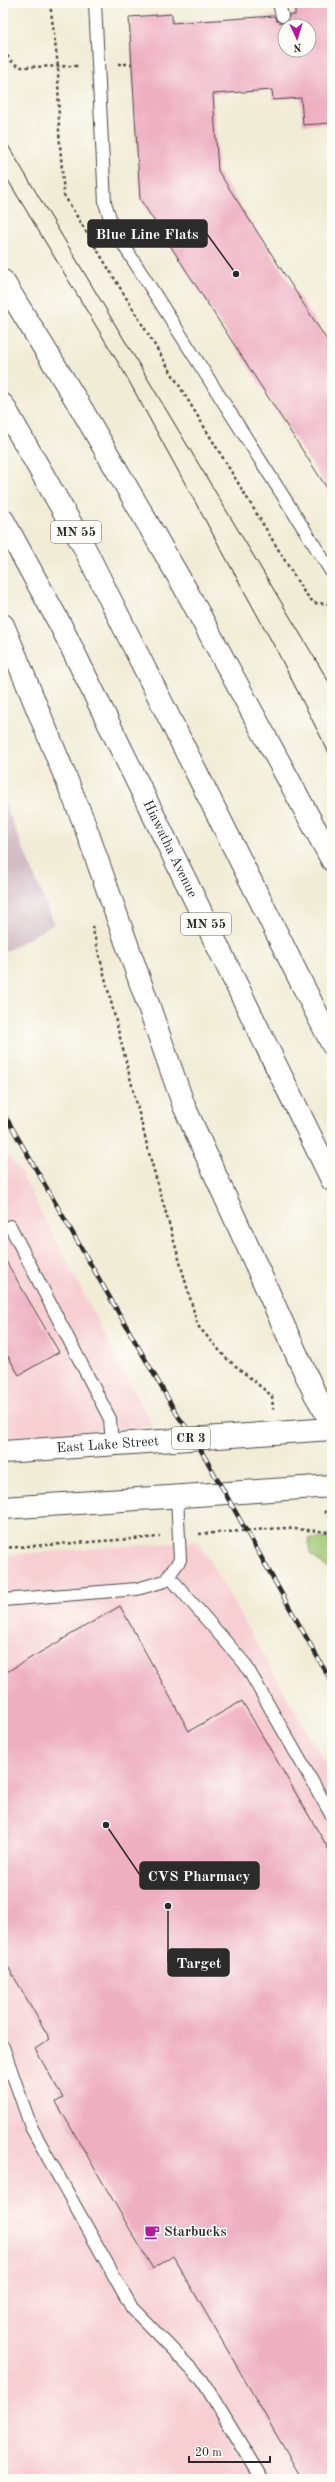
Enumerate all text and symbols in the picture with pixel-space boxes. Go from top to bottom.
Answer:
north arrow [277,18,317,58]
text: N [292,41,302,52]
callout: Blue Line Flats [88,220,207,247]
text: Blue Line Flats [95,228,199,243]
road number: MN 55 [51,521,101,543]
street label: Hiawatha Avenue [140,798,200,900]
road number: MN 55 [181,913,231,935]
road number: CR 3 [172,1427,210,1449]
street label: East Lake Street [56,1434,160,1455]
callout: CVS Pharmacy [140,1862,259,1889]
text: CVS Pharmacy [148,1870,250,1885]
callout: Target [168,1949,229,1976]
text: Target [177,1957,222,1972]
cafe icon: Starbucks [143,2223,161,2241]
place label: Starbucks [164,2225,226,2239]
scale bar [189,2438,270,2464]
text: 20 m [195,2447,222,2459]

